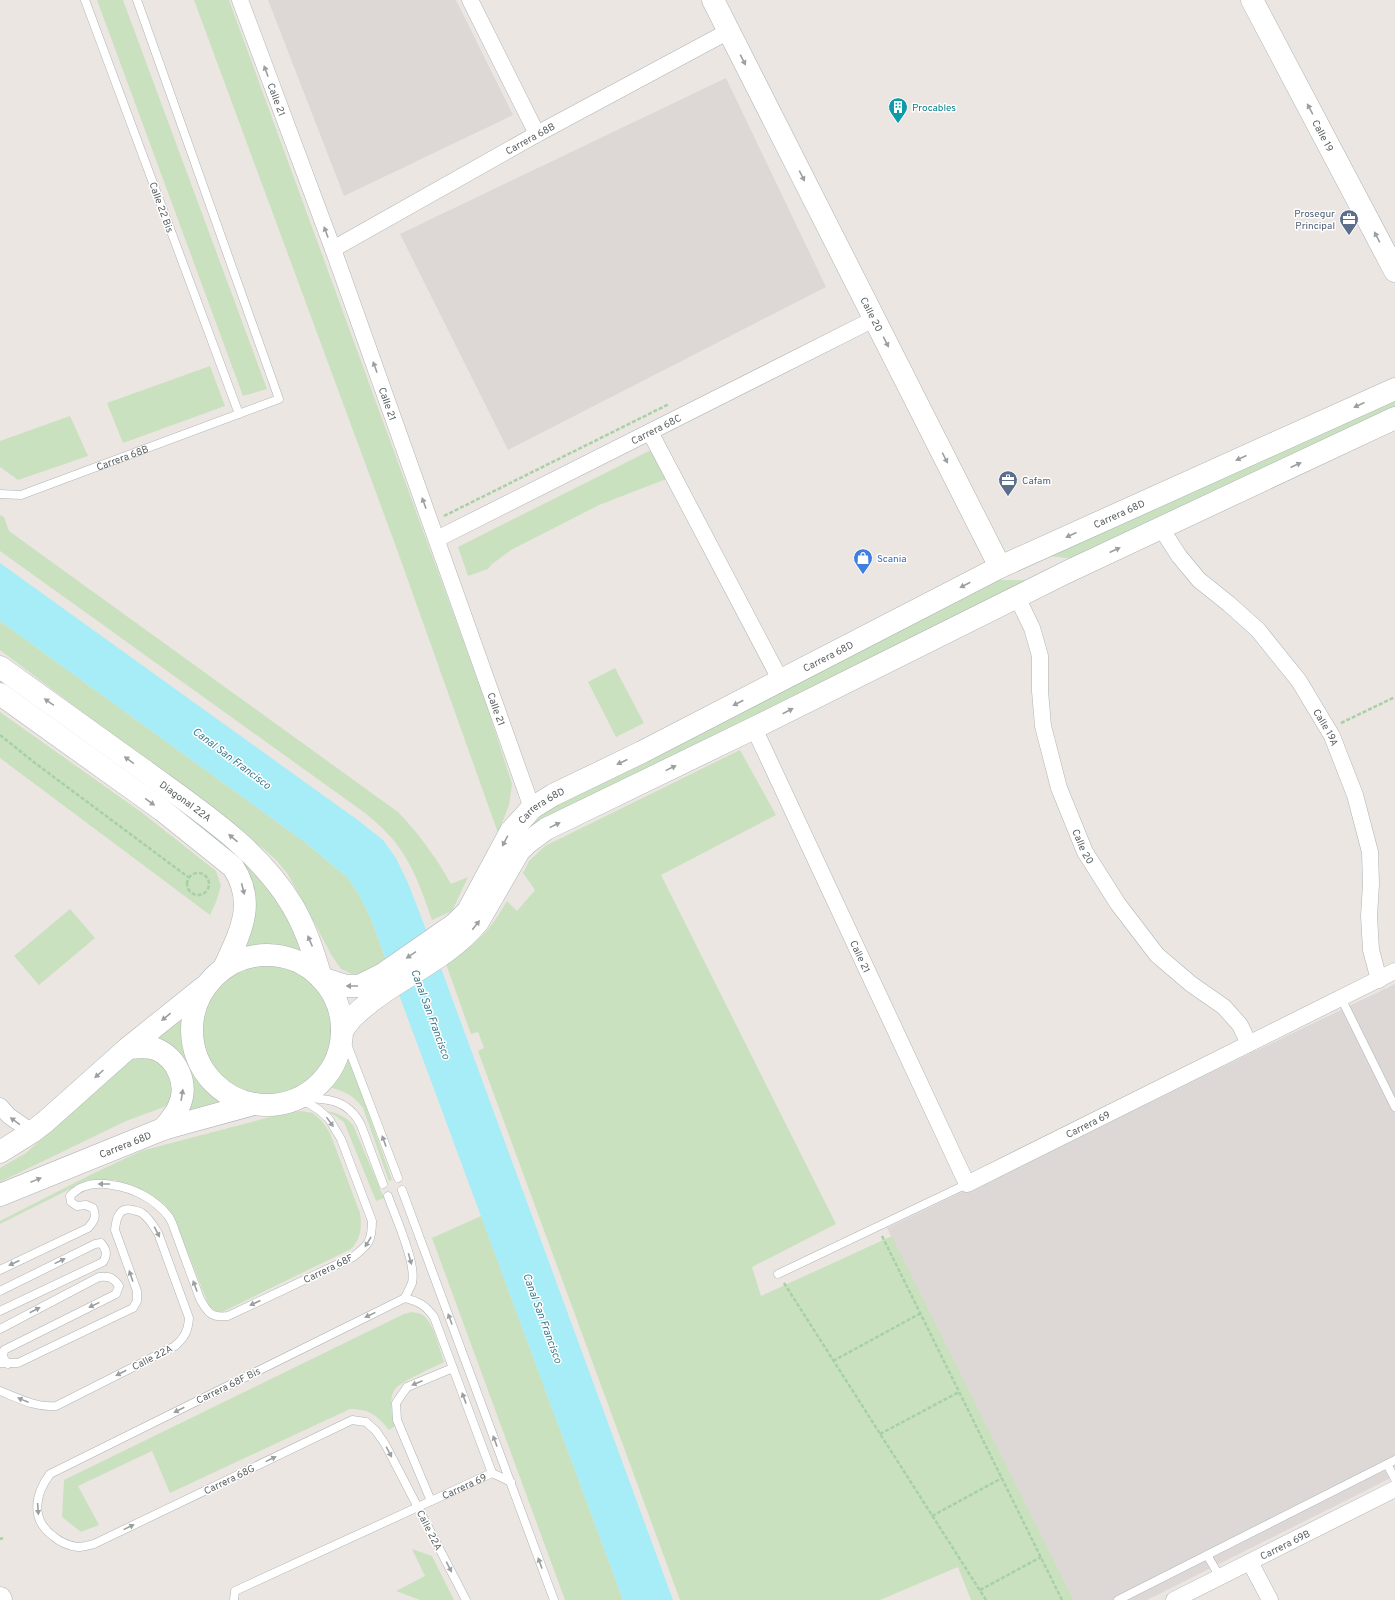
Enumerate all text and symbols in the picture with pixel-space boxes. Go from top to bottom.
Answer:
one-way arrow [740,54,746,66]
one-way arrow [263,64,269,76]
street label: Calle 21 [264,81,288,118]
building icon: Procables [887,96,909,124]
place label: Procables [912,102,956,115]
one-way arrow [1306,104,1313,115]
street label: Calle 19 [1308,118,1336,154]
street label: Carrera 68B [504,121,558,158]
one-way arrow [799,170,805,182]
street label: Calle 22 Bis [145,180,176,235]
place label: Prosegur Principal [1294,208,1335,233]
office icon: Prosegur Principal [1338,208,1360,236]
one-way arrow [323,225,329,237]
one-way arrow [1374,231,1380,242]
street label: Calle 20 [856,295,885,334]
one-way arrow [883,336,889,348]
one-way arrow [372,361,378,373]
street label: Calle 21 [375,386,399,423]
one-way arrow [1354,402,1365,408]
street label: Carrera 68C [629,412,684,448]
street label: Carrera 68B [95,443,151,474]
one-way arrow [941,452,948,464]
one-way arrow [1235,455,1247,461]
one-way arrow [1290,462,1302,468]
office icon: Cafam [997,469,1019,497]
place label: Cafam [1022,475,1051,488]
one-way arrow [421,496,427,508]
street label: Carrera 68D [1092,497,1147,532]
one-way arrow [1066,532,1077,538]
shop icon: Scania [852,547,874,575]
one-way arrow [1109,547,1121,553]
place label: Scania [877,553,907,566]
one-way arrow [959,582,971,588]
street label: Carrera 68D [801,639,856,676]
street label: Calle 21 [483,691,507,728]
one-way arrow [43,698,54,706]
one-way arrow [732,700,744,706]
one-way arrow [782,707,794,714]
street label: Calle 19A [1309,707,1340,748]
water label: Canal San Francisco [189,725,274,793]
one-way arrow [124,756,134,764]
one-way arrow [616,759,627,765]
one-way arrow [666,765,677,771]
street label: Diagonal 22A [156,779,214,825]
street label: Carrera 68D [516,785,567,827]
one-way arrow [145,798,155,806]
one-way arrow [549,822,560,828]
street label: Calle 20 [1068,827,1096,867]
one-way arrow [227,833,238,842]
one-way arrow [502,835,509,847]
one-way arrow [240,883,246,895]
one-way arrow [472,919,480,930]
one-way arrow [306,934,312,946]
street label: Calle 21 [846,939,873,975]
one-way arrow [406,951,416,959]
water label: Canal San Francisco [407,967,453,1061]
one-way arrow [345,983,358,989]
one-way arrow [161,1013,172,1022]
one-way arrow [94,1069,104,1079]
one-way arrow [179,1089,185,1102]
street label: Carrera 69 [1064,1109,1113,1142]
one-way arrow [9,1116,20,1125]
one-way arrow [326,1117,334,1127]
street label: Carrera 68D [98,1129,154,1162]
one-way arrow [381,1135,387,1147]
one-way arrow [31,1177,43,1183]
one-way arrow [97,1181,110,1187]
one-way arrow [153,1226,160,1237]
one-way arrow [364,1237,372,1247]
street label: Carrera 68F [302,1252,356,1287]
one-way arrow [407,1254,413,1266]
one-way arrow [54,1258,66,1264]
one-way arrow [8,1260,19,1266]
one-way arrow [128,1270,134,1282]
water label: Canal San Francisco [519,1271,565,1365]
one-way arrow [192,1280,198,1292]
one-way arrow [249,1300,261,1306]
one-way arrow [89,1302,100,1308]
one-way arrow [29,1307,40,1314]
one-way arrow [365,1312,376,1318]
one-way arrow [447,1313,453,1325]
street label: Calle 22A [130,1343,175,1374]
street label: Carrera 68F Bis [194,1365,263,1408]
one-way arrow [115,1370,127,1376]
one-way arrow [411,1380,422,1386]
one-way arrow [460,1391,466,1403]
one-way arrow [16,1396,28,1402]
one-way arrow [173,1407,185,1413]
one-way arrow [492,1435,498,1447]
one-way arrow [386,1446,392,1458]
one-way arrow [266,1456,277,1462]
street label: Carrera 68G [202,1462,257,1498]
street label: Carrera 69 [440,1471,489,1503]
one-way arrow [34,1503,41,1515]
street label: Calle 22A [413,1508,444,1553]
one-way arrow [123,1524,135,1530]
street label: Carrera 69B [1258,1528,1313,1564]
one-way arrow [537,1557,543,1569]
one-way arrow [446,1562,452,1573]

